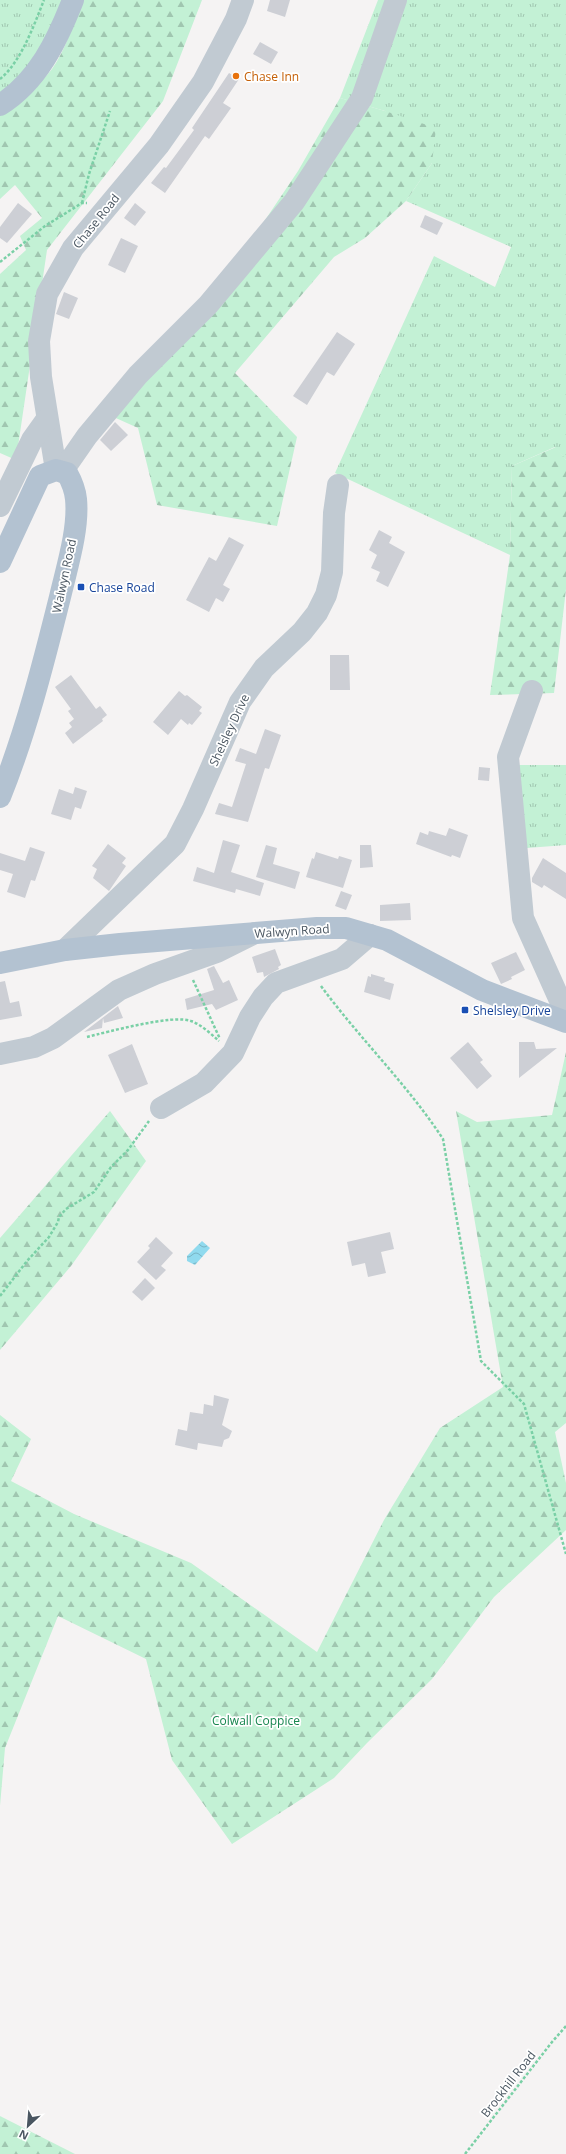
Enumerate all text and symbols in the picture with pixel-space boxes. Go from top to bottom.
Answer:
place label: Chase Inn [244,68,299,85]
marker: Chase Inn [231,71,241,81]
street label: Chase Road [69,190,123,252]
street label: Walwyn Road [48,537,80,615]
place label: Chase Road [89,579,155,596]
marker: Chase Road [76,582,86,592]
street label: Shelsley Drive [205,691,253,769]
street label: Walwyn Road [254,920,330,942]
place label: Shelsley Drive [473,1002,551,1019]
marker: Shelsley Drive [460,1005,470,1015]
park label: Colwall Coppice [212,1712,300,1729]
street label: Brockhill Road [477,2047,539,2121]
north arrow [8,2106,48,2146]
text: N [16,2127,31,2144]

